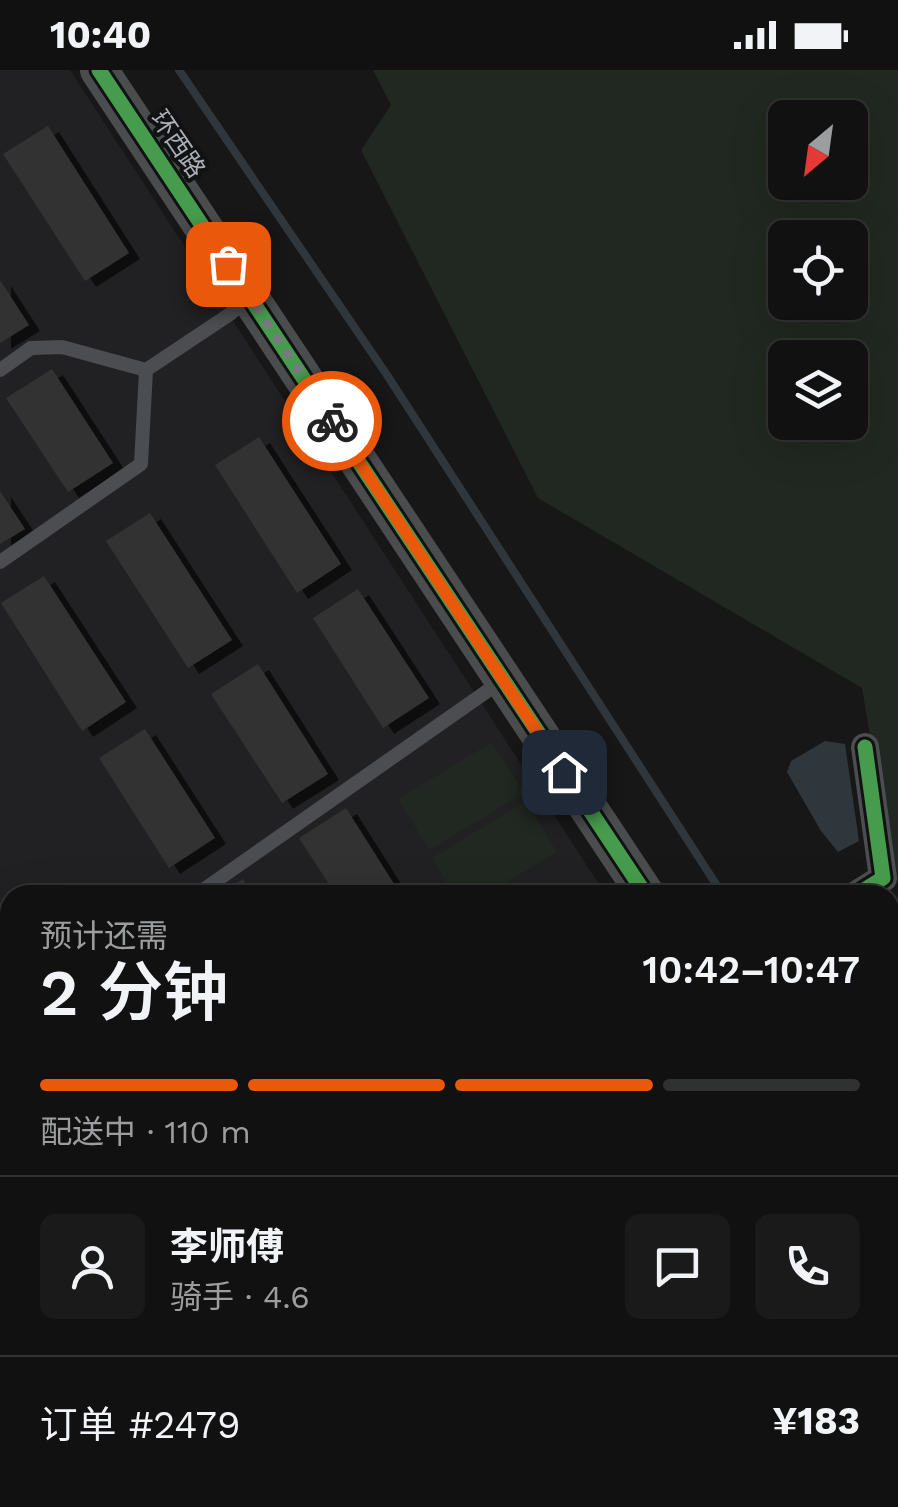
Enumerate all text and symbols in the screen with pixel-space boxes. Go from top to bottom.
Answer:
text: 10:40 [50,13,151,57]
north arrow [768,100,868,200]
map controls [768,100,868,440]
street label: 环西路 [145,105,211,183]
button: locate [768,220,868,320]
pin [186,222,271,307]
icon: bag [201,237,256,292]
button: layers [768,340,868,440]
courier [282,371,382,471]
icon: bike [305,394,360,449]
pin [522,730,607,815]
icon: home [537,745,592,800]
text: 预计还需 [40,917,168,955]
text: 10:42–10:47 [643,948,860,992]
text: 2 分钟 [40,955,228,1031]
text: 配送中 · 110 m [40,1113,251,1151]
button: person [40,1214,145,1319]
button: chat [625,1214,730,1319]
button: phone [755,1214,860,1319]
text: 李师傅 [170,1225,284,1269]
text: 骑手 · 4.6 [170,1278,310,1316]
text: ¥183 [772,1399,860,1443]
text: 订单 #2479 [40,1403,240,1447]

